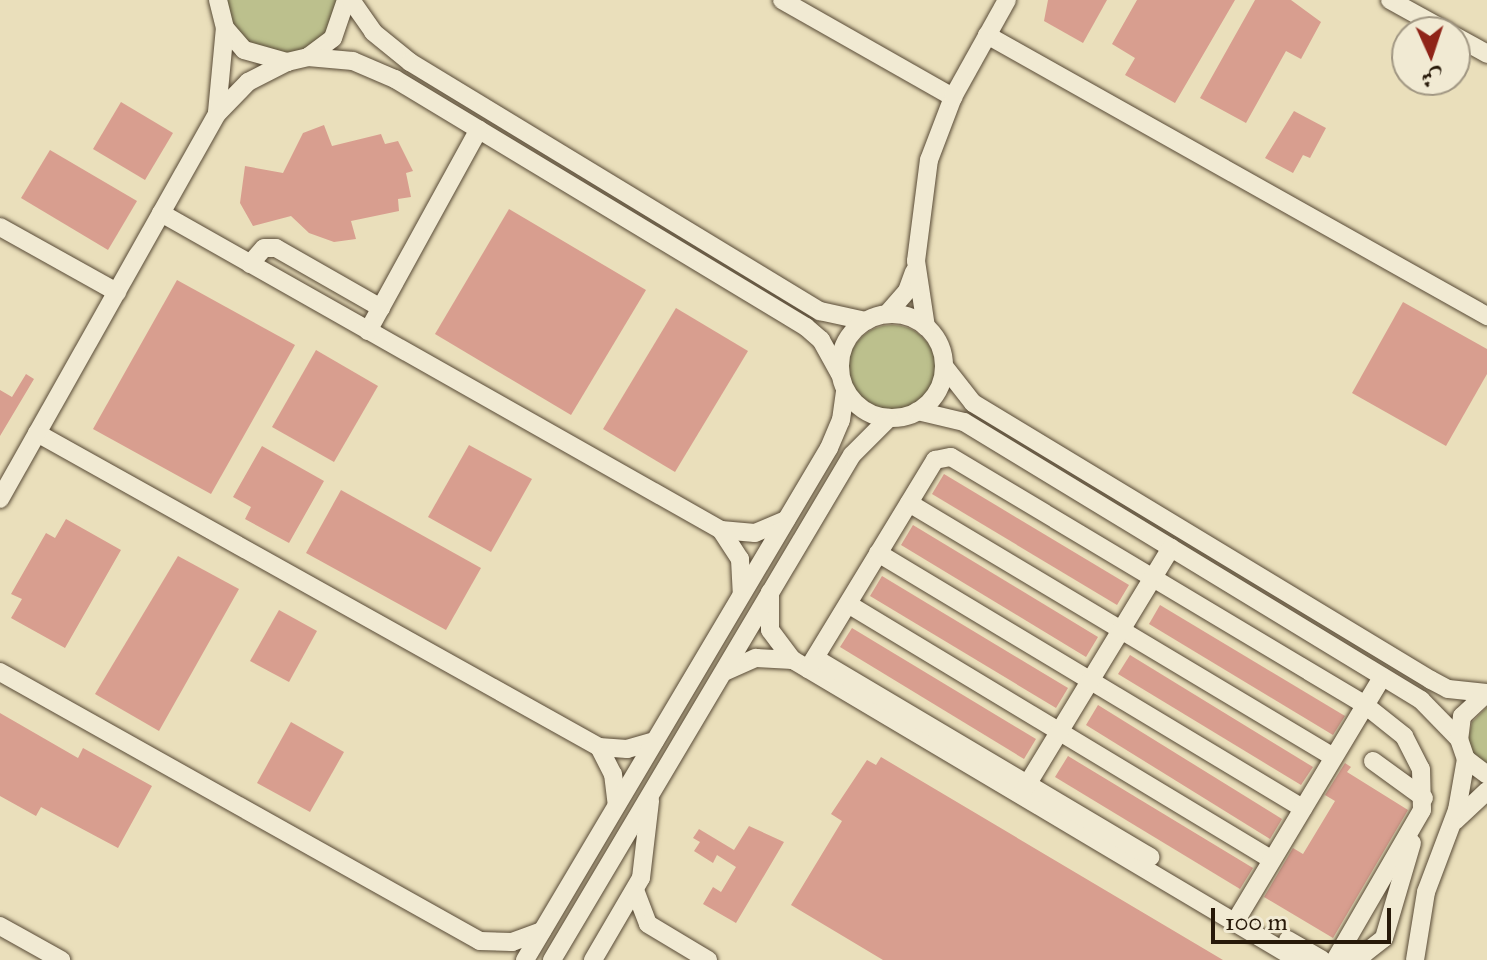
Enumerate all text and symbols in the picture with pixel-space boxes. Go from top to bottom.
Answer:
north arrow [1391,16,1471,96]
text: ش [1421,64,1444,93]
scale bar [1215,892,1395,942]
text: 100 m [1225,907,1288,937]

